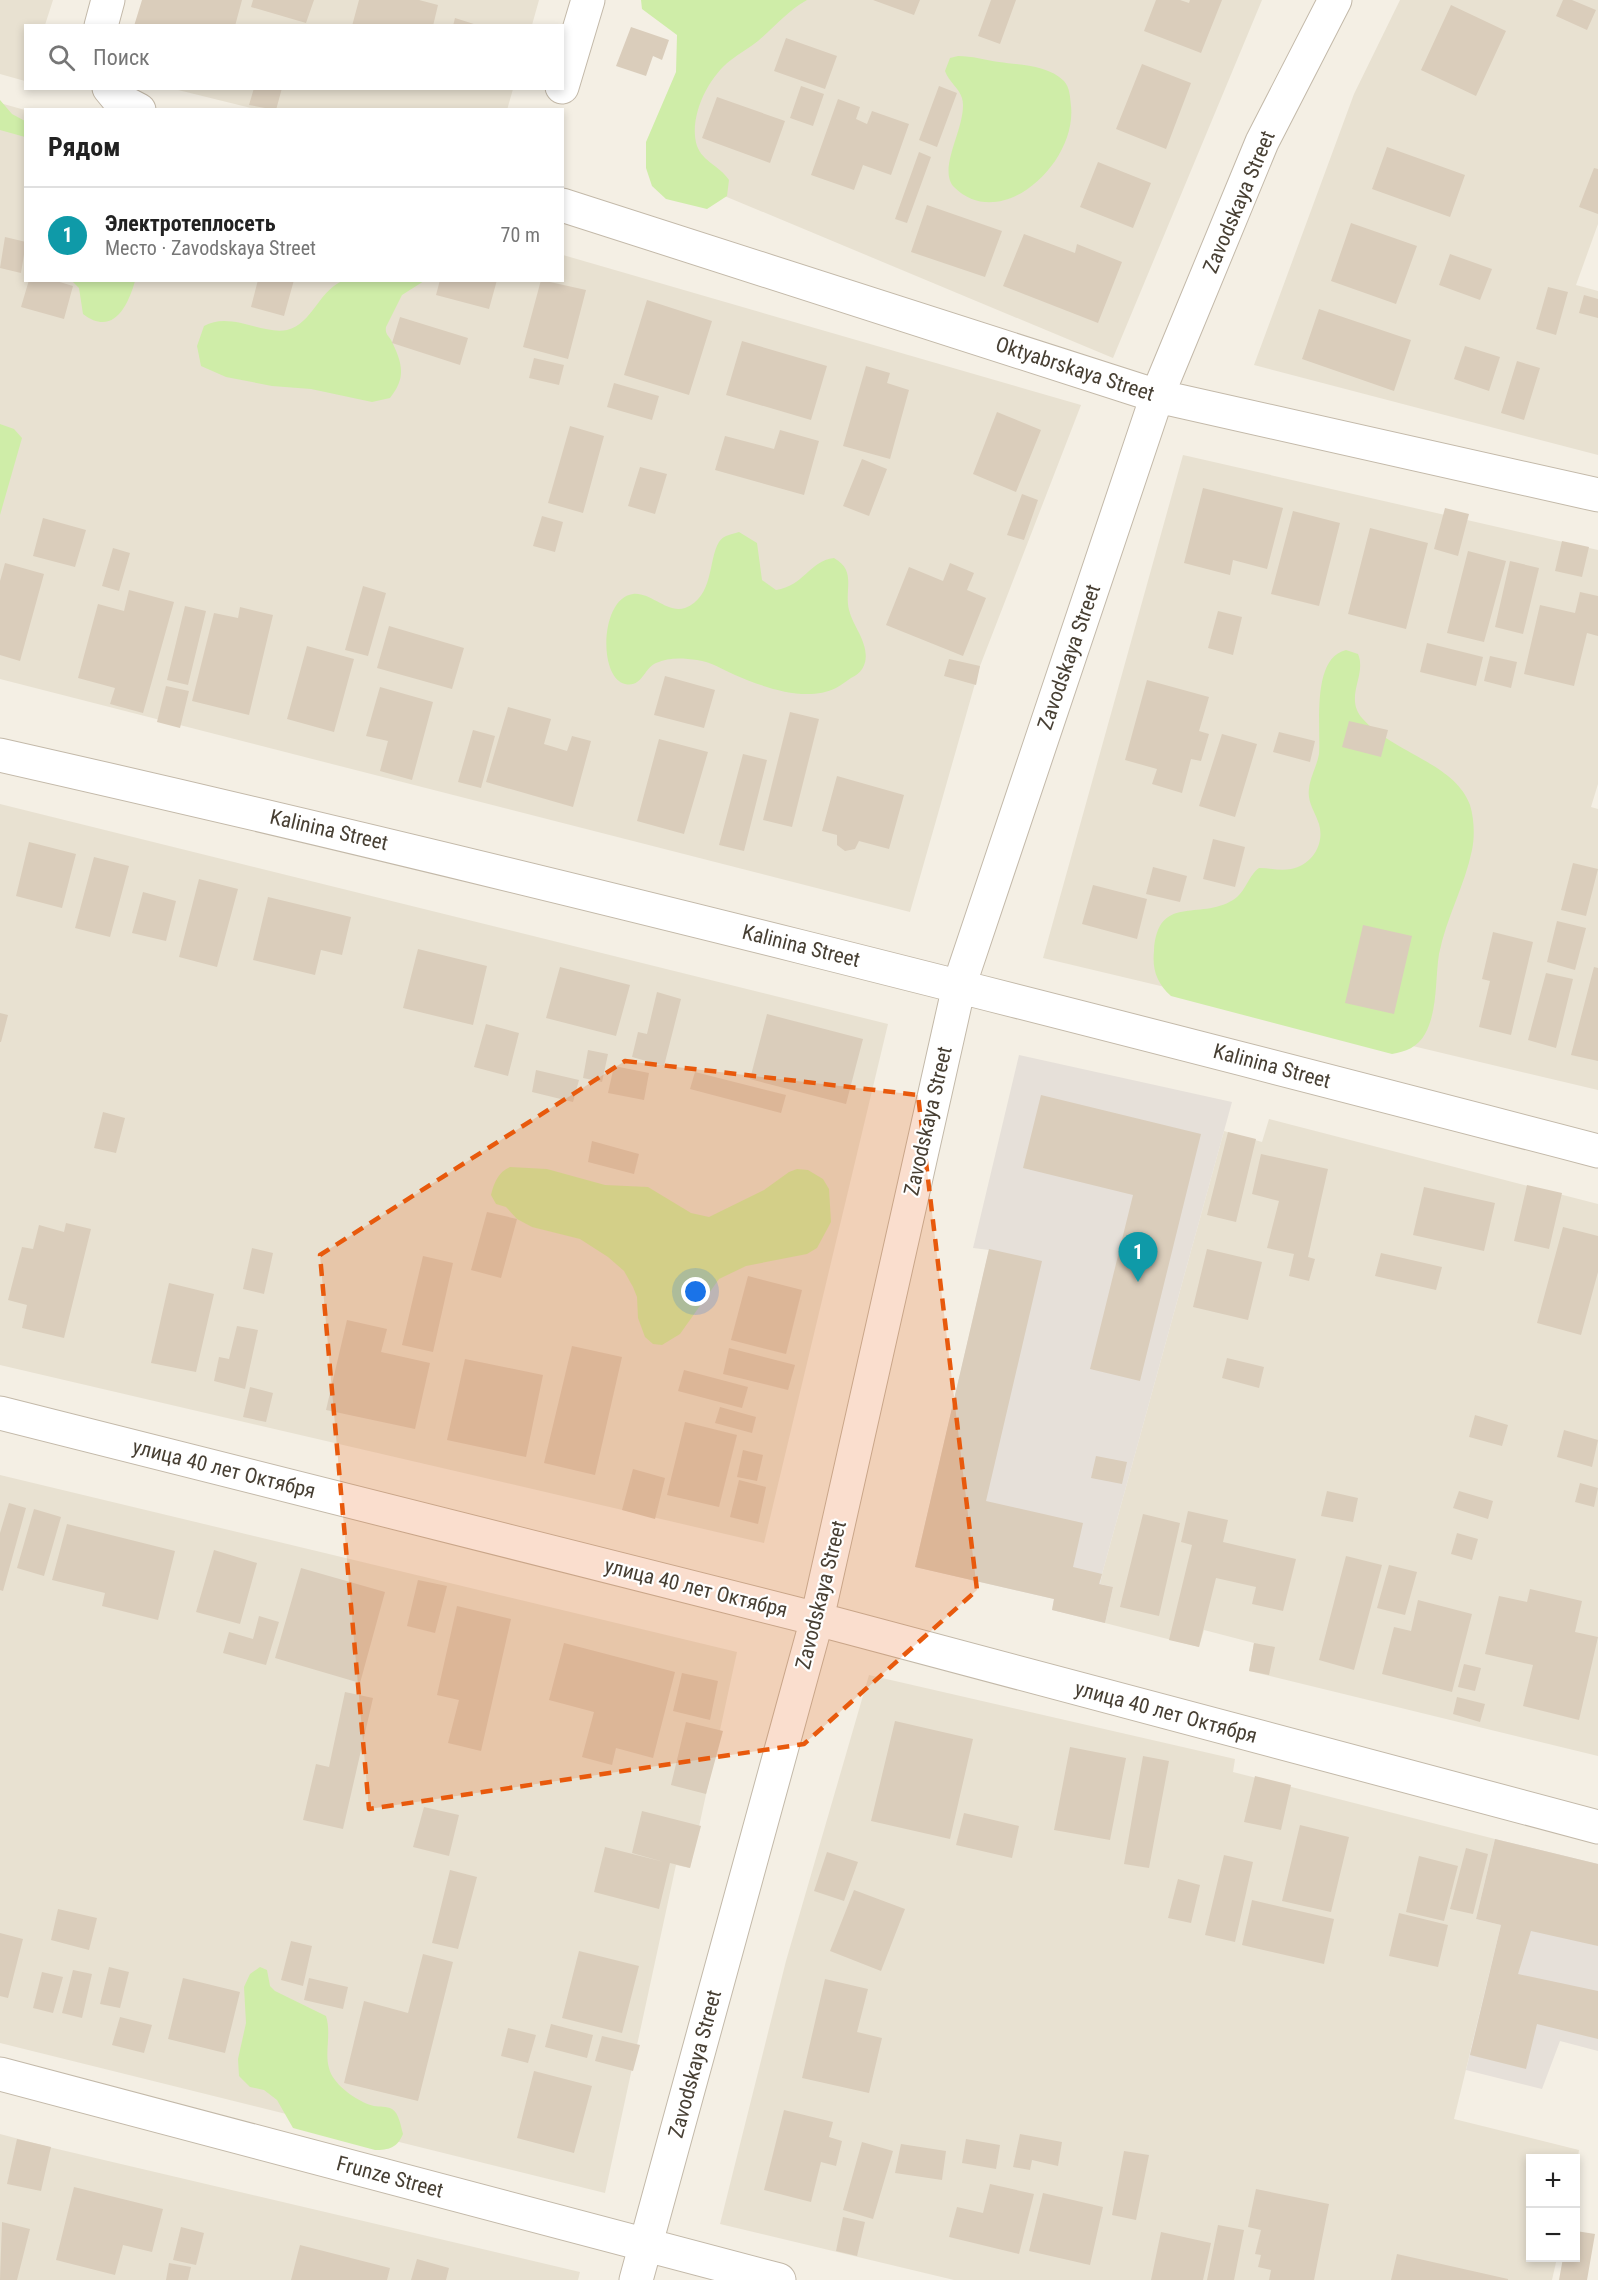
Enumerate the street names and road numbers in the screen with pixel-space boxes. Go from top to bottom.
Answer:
street label: Zavodskaya Street [1198,127,1280,277]
street label: Oktyabrskaya Street [993,332,1157,406]
street label: Zavodskaya Street [1033,581,1105,733]
street label: Kalinina Street [268,805,390,855]
street label: Kalinina Street [740,920,862,972]
street label: Kalinina Street [1211,1039,1333,1093]
street label: Zavodskaya Street [899,1044,957,1198]
street label: улица 40 лет Октября [130,1435,318,1503]
street label: Zavodskaya Street [791,1518,851,1672]
street label: улица 40 лет Октября [602,1554,790,1622]
street label: улица 40 лет Октября [1072,1676,1260,1748]
street label: Zavodskaya Street [664,1987,726,2141]
street label: Frunze Street [334,2151,446,2203]

